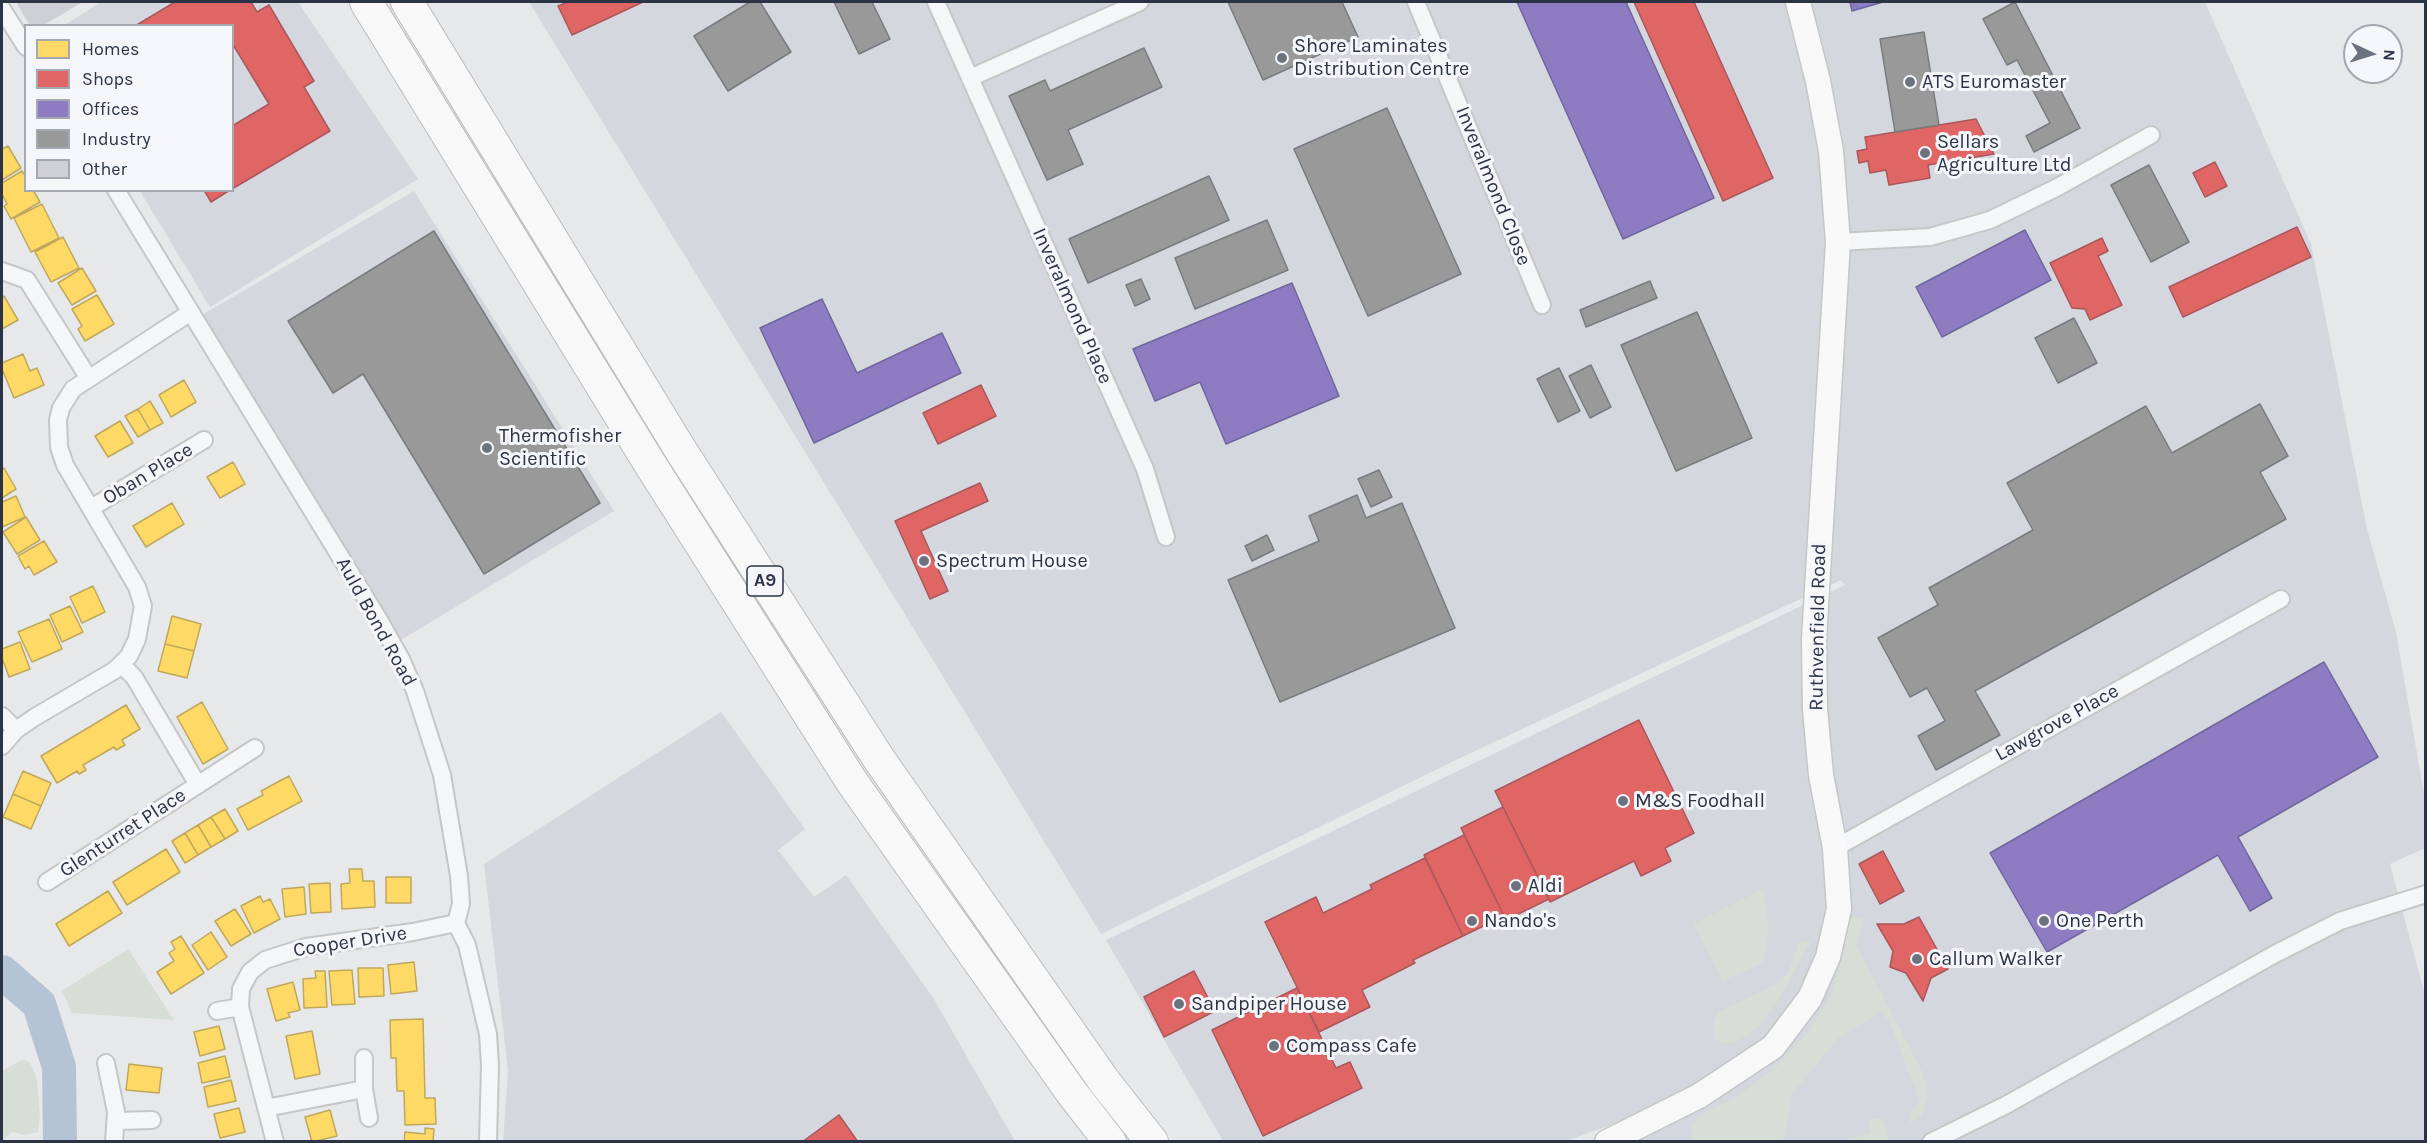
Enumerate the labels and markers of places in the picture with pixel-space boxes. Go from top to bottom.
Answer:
place label: Shore Laminates Distribution Centre [1294,34,1469,81]
marker: Shore Laminates Distribution Centre [1275,51,1289,65]
place label: ATS Euromaster [1922,70,2066,94]
marker: ATS Euromaster [1903,75,1917,89]
place label: Sellars Agriculture Ltd [1937,130,2072,177]
marker: Sellars Agriculture Ltd [1918,146,1932,160]
place label: Thermofisher Scientific [499,424,621,471]
marker: Thermofisher Scientific [480,441,494,455]
place label: Spectrum House [936,549,1088,573]
marker: Spectrum House [917,554,931,568]
place label: M&S Foodhall [1635,789,1765,813]
marker: M&S Foodhall [1616,794,1630,808]
place label: Aldi [1528,874,1563,898]
marker: Aldi [1509,879,1523,893]
place label: Nando's [1484,909,1557,933]
place label: One Perth [2056,909,2144,933]
marker: Nando's [1465,914,1479,928]
marker: One Perth [2037,914,2051,928]
place label: Callum Walker [1929,947,2062,971]
marker: Callum Walker [1910,952,1924,966]
place label: Sandpiper House [1191,992,1347,1016]
marker: Sandpiper House [1172,997,1186,1011]
place label: Compass Cafe [1286,1034,1417,1058]
marker: Compass Cafe [1267,1039,1281,1053]

